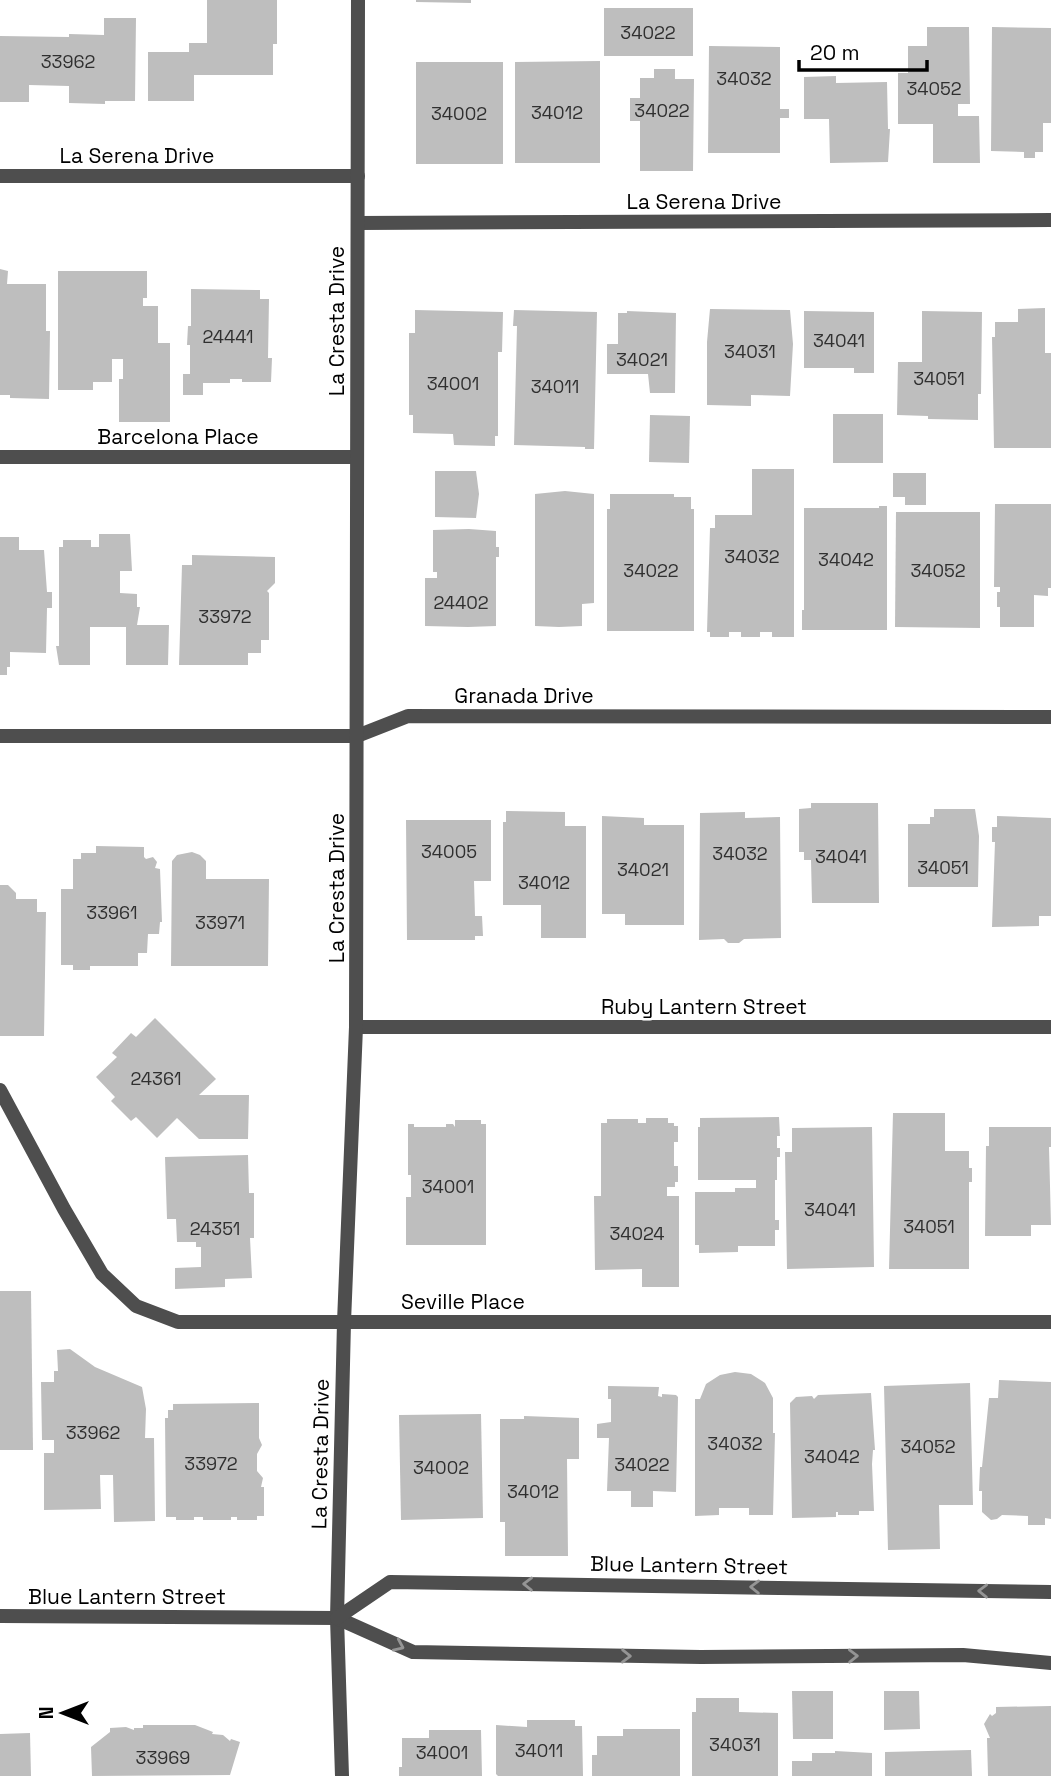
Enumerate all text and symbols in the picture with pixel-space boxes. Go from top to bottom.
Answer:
house number: 34022 [620,21,676,44]
scale bar [799,28,927,72]
text: 20 m [810,39,860,66]
house number: 33962 [41,50,95,73]
house number: 34032 [716,67,772,90]
house number: 34052 [906,77,962,100]
house number: 34022 [634,99,690,122]
house number: 34012 [531,101,583,124]
house number: 34002 [431,102,487,125]
street label: La Serena Drive [60,142,214,169]
street label: La Serena Drive [627,188,781,215]
street label: La Cresta Drive [323,246,350,396]
house number: 24441 [202,325,254,348]
house number: 34041 [813,329,865,352]
house number: 34031 [724,340,776,363]
house number: 34021 [616,348,668,371]
house number: 34051 [913,367,965,390]
house number: 34001 [427,372,479,395]
house number: 34011 [531,375,579,398]
street label: Barcelona Place [97,423,259,450]
house number: 34032 [724,545,780,568]
house number: 34042 [818,548,874,571]
house number: 34022 [623,559,679,582]
house number: 34052 [910,559,966,582]
house number: 24402 [433,591,489,614]
house number: 33972 [198,605,252,628]
street label: Granada Drive [454,682,594,709]
street label: La Cresta Drive [323,813,350,963]
house number: 34005 [421,840,477,863]
house number: 34032 [712,842,768,865]
house number: 34041 [815,845,867,868]
house number: 34051 [917,856,969,879]
house number: 34021 [617,858,669,881]
house number: 34012 [518,871,570,894]
house number: 33961 [86,901,138,924]
house number: 33971 [195,911,245,934]
street label: Ruby Lantern Street [601,993,807,1020]
house number: 24361 [131,1067,181,1090]
house number: 34001 [422,1175,474,1198]
house number: 34041 [804,1198,856,1221]
house number: 34051 [903,1215,955,1238]
house number: 24351 [190,1217,240,1240]
house number: 34024 [609,1222,665,1245]
street label: Seville Place [401,1288,525,1315]
street label: La Cresta Drive [305,1378,335,1530]
house number: 33962 [66,1421,120,1444]
house number: 34032 [707,1432,763,1455]
house number: 34052 [900,1435,956,1458]
house number: 34042 [804,1445,860,1468]
house number: 33972 [184,1452,238,1475]
house number: 34022 [614,1453,670,1476]
house number: 34002 [413,1456,469,1479]
house number: 34012 [507,1480,559,1503]
street label: Blue Lantern Street [590,1550,788,1580]
one-way arrow [522,1576,533,1592]
one-way arrow [750,1579,760,1595]
street label: Blue Lantern Street [28,1583,226,1610]
one-way arrow [977,1583,988,1599]
one-way arrow [392,1638,405,1652]
one-way arrow [621,1648,631,1664]
one-way arrow [848,1648,859,1664]
north arrow [28,1678,98,1748]
text: N [34,1707,59,1719]
house number: 34031 [709,1733,761,1756]
house number: 34011 [515,1739,563,1762]
house number: 34001 [416,1741,468,1764]
house number: 33969 [136,1746,190,1769]

